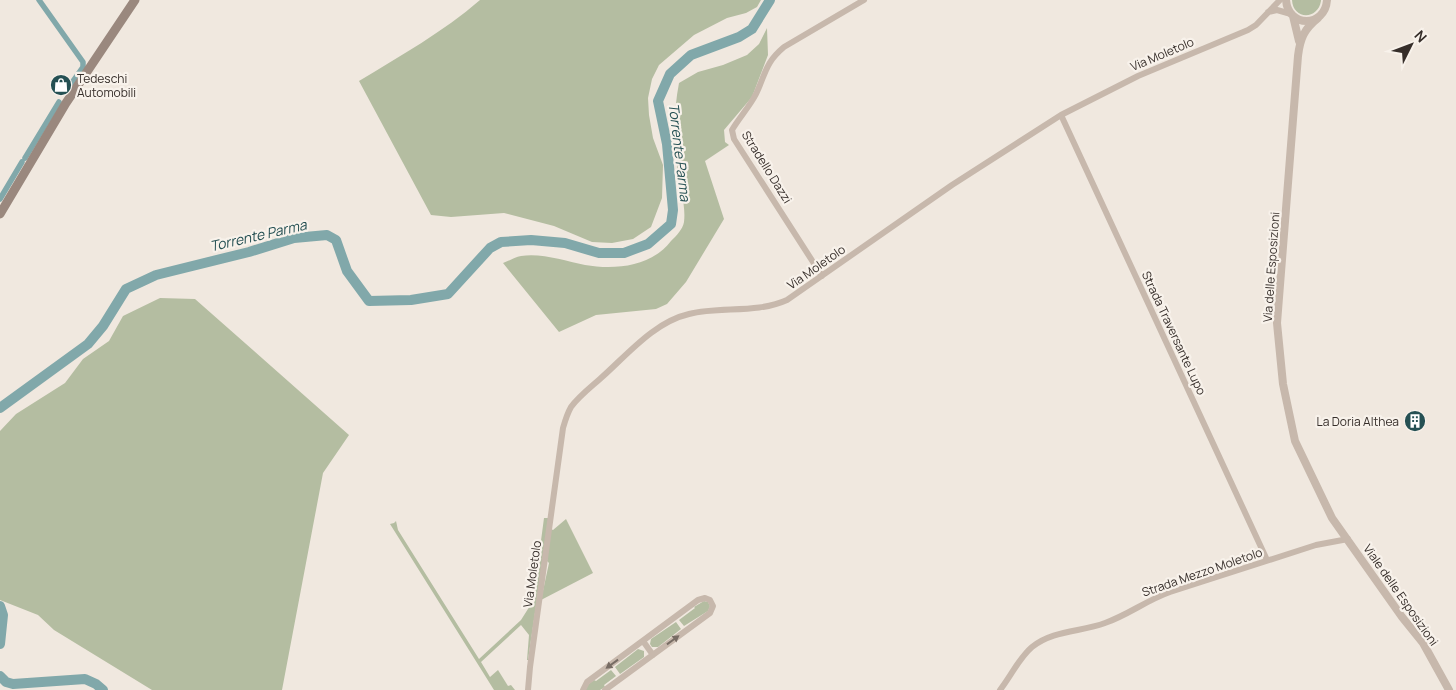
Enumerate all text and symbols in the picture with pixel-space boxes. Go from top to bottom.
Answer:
north arrow [1386,20,1436,70]
text: N [1411,26,1431,46]
street label: Via Moletolo [1128,33,1196,75]
place label: Tedeschi Automobili [77,70,136,101]
shop icon: Tedeschi Automobili [49,73,73,97]
water label: Torrente Parma [665,102,696,203]
street label: Stradello Dazzi [738,128,796,206]
street label: Via delle Esposizioni [1259,211,1283,323]
water label: Torrente Parma [208,214,309,255]
street label: Via Moletolo [784,241,848,293]
street label: Strada Traversante Lupo [1138,268,1210,398]
building icon: La Doria Althea [1403,409,1427,433]
place label: La Doria Althea [1317,413,1399,430]
street label: Via Moletolo [519,539,545,609]
street label: Viale delle Esposizioni [1360,541,1442,649]
street label: Strada Mezzo Moletolo [1139,543,1265,601]
one-way arrow [666,635,680,645]
one-way arrow [606,658,619,669]

